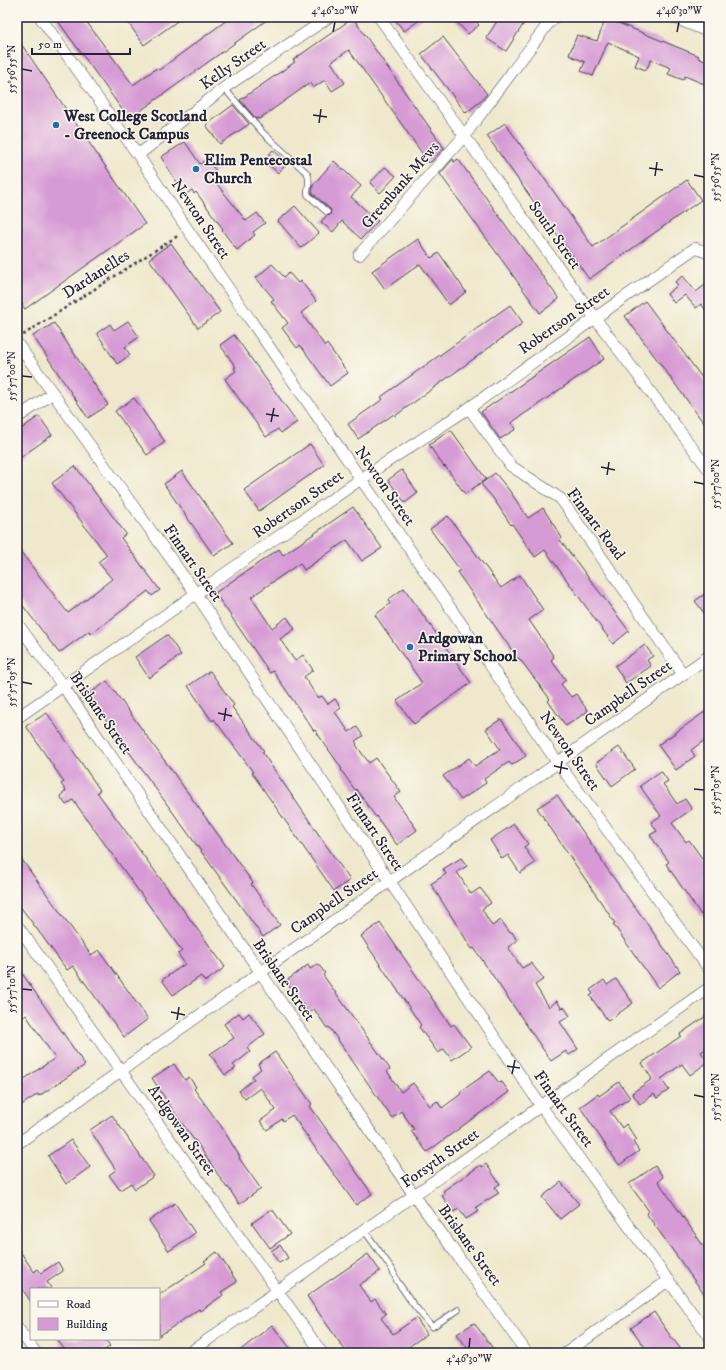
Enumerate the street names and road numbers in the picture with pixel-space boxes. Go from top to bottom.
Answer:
street label: Kelly Street [196,34,270,94]
street label: Greenbank Mews [357,137,443,233]
street label: Newton Street [167,175,235,263]
street label: South Street [524,197,586,273]
street label: Dardanelles [59,245,133,303]
street label: Robertson Street [515,281,613,359]
street label: Newton Street [350,443,420,529]
street label: Robertson Street [249,465,347,543]
street label: Finnart Road [562,484,630,564]
street label: Finnart Street [159,520,227,606]
street label: Campbell Street [580,655,676,731]
street label: Brisbane Street [65,668,137,758]
street label: Newton Street [535,708,605,794]
street label: Finnart Street [342,789,408,875]
street label: Campbell Street [286,863,382,939]
street label: Brisbane Street [248,935,320,1025]
street label: Finnart Street [530,1067,598,1151]
street label: Ardgowan Street [143,1081,221,1179]
street label: Forsyth Street [397,1124,483,1192]
street label: Brisbane Street [434,1200,506,1290]

